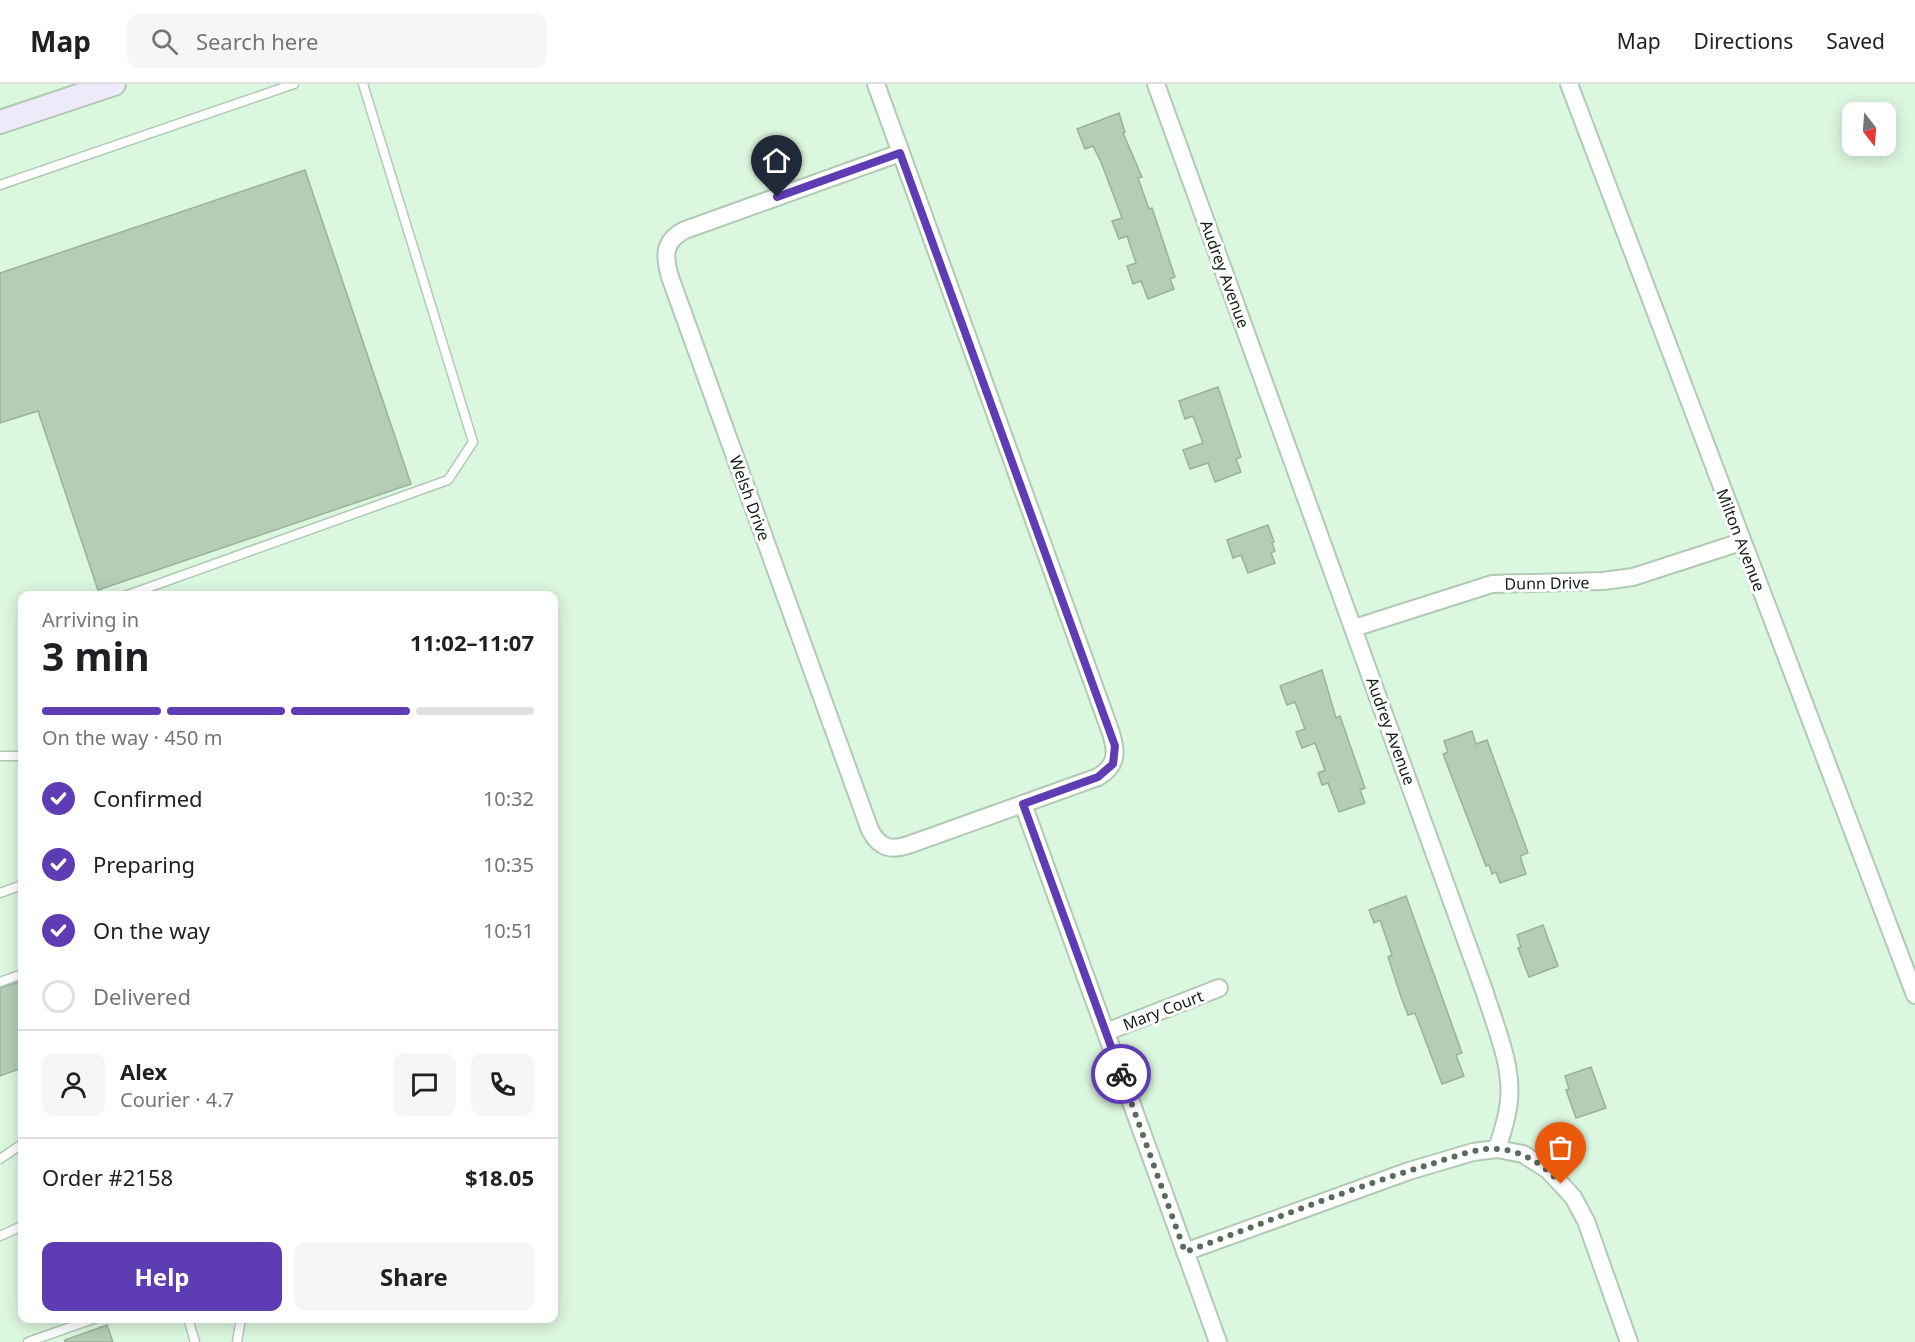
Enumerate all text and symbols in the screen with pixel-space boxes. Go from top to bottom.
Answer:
search box [127,14,547,68]
text: Map [30,22,91,60]
icon: search [148,25,181,58]
text: Search here [196,26,318,56]
text: Map [1617,27,1661,55]
text: Directions [1694,27,1793,55]
text: Saved [1826,27,1885,55]
north arrow [1842,102,1896,156]
map controls [1842,102,1896,156]
pin [751,135,802,197]
icon: home [760,144,793,177]
street label: Audrey Avenue [1195,217,1255,331]
street label: Welsh Drive [724,452,776,544]
street label: Milton Avenue [1711,485,1771,595]
street label: Dunn Drive [1504,571,1590,595]
text: Arriving in [42,606,139,633]
text: 11:02–11:07 [410,627,534,657]
text: 3 min [42,629,149,682]
street label: Audrey Avenue [1361,674,1421,788]
text: On the way · 450 m [42,724,222,751]
icon: check [42,782,75,815]
text: Confirmed [93,783,203,813]
text: 10:32 [483,785,534,812]
icon: check [42,848,75,881]
text: Preparing [93,849,195,879]
text: 10:35 [483,851,534,878]
icon: check [42,914,75,947]
text: On the way [93,915,210,945]
text: 10:51 [483,917,534,944]
text: Delivered [93,981,191,1011]
street label: Mary Court [1120,985,1207,1035]
courier [1091,1044,1151,1104]
button: person [42,1053,105,1116]
button: chat [393,1053,456,1116]
button: phone [471,1053,534,1116]
text: Alex [120,1056,167,1086]
icon: bike [1105,1058,1138,1091]
text: Courier · 4.7 [120,1086,234,1113]
pin [1535,1122,1586,1184]
icon: bag [1544,1131,1577,1164]
text: Order #2158 [42,1162,173,1192]
text: $18.05 [465,1162,534,1192]
button: Help [42,1242,282,1311]
button: Share [294,1242,534,1311]

